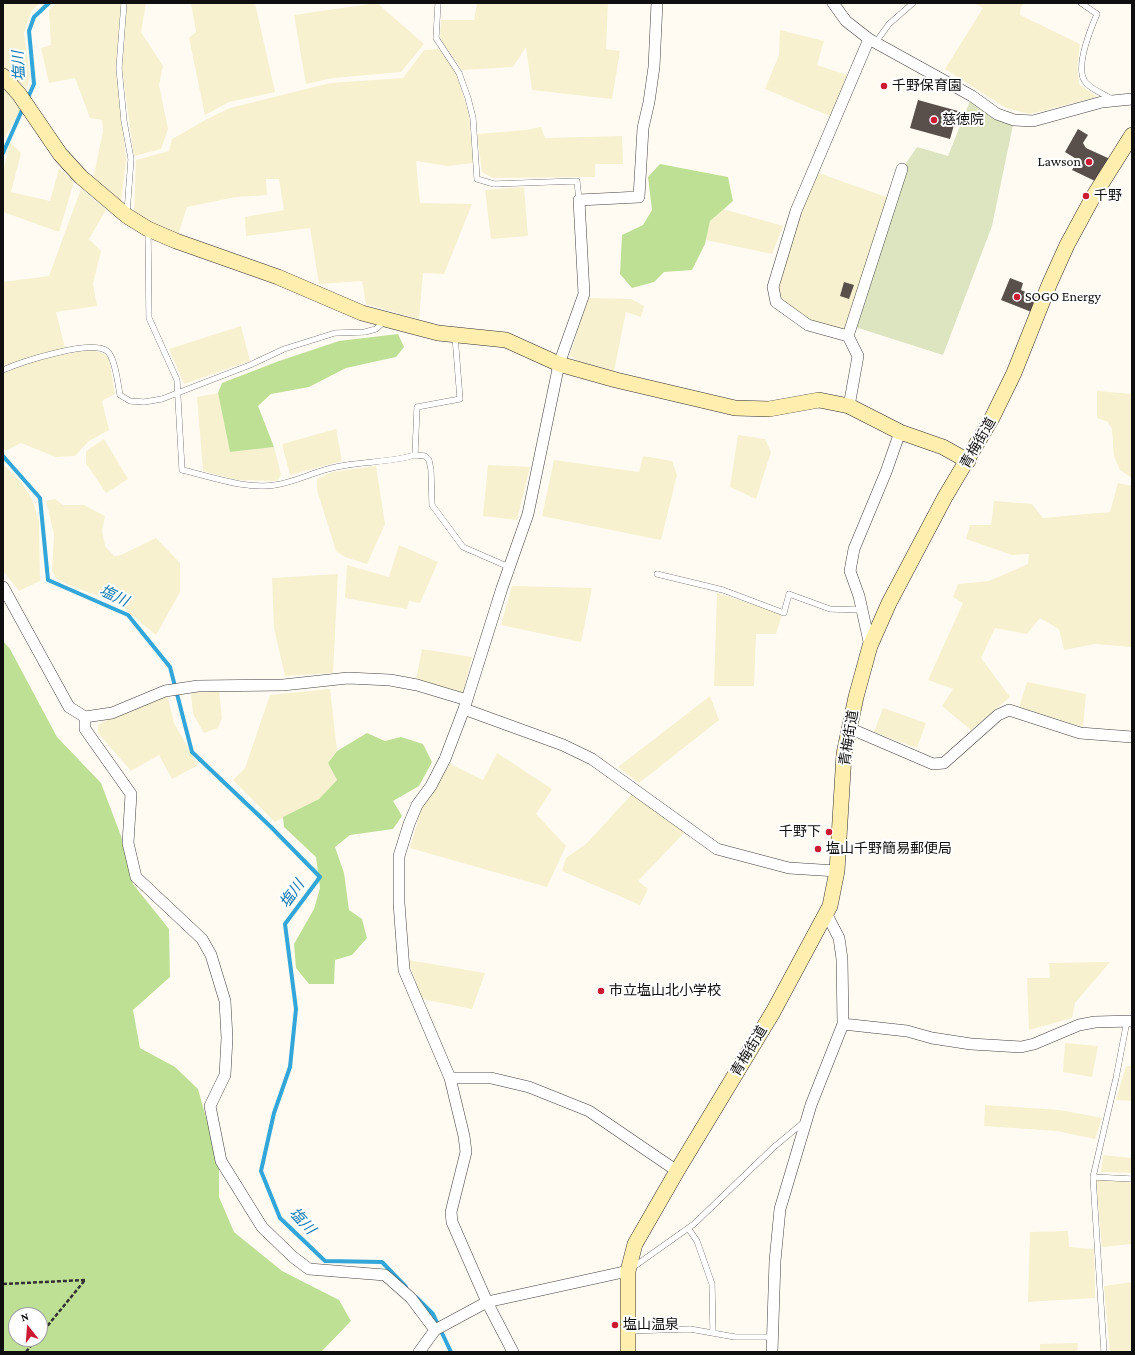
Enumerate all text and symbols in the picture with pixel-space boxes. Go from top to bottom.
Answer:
water label: 塩川 [9,51,29,81]
place label: 千野保育園 [892,78,962,94]
marker: 千野保育園 [879,81,889,91]
place label: 慈徳院 [942,112,984,128]
marker: 慈徳院 [929,115,939,125]
place label: Lawson [1037,154,1081,170]
marker: Lawson [1084,157,1094,167]
place label: 千野 [1094,188,1122,204]
marker: 千野 [1081,191,1091,201]
place label: SOGO Energy [1025,289,1101,305]
marker: SOGO Energy [1012,292,1022,302]
street label: 青梅街道 [957,415,999,471]
water label: 塩川 [97,582,131,610]
street label: 青梅街道 [836,709,862,767]
place label: 千野下 [779,824,821,840]
marker: 千野下 [824,827,834,837]
place label: 塩山千野簡易郵便局 [826,841,952,857]
marker: 塩山千野簡易郵便局 [813,844,823,854]
water label: 塩川 [276,877,308,911]
place label: 市立塩山北小学校 [609,983,721,999]
marker: 市立塩山北小学校 [596,986,606,996]
street label: 青梅街道 [727,1023,771,1079]
water label: 塩川 [285,1204,319,1238]
north arrow [8,1307,48,1347]
text: N [19,1310,30,1323]
place label: 塩山温泉 [623,1317,679,1333]
marker: 塩山温泉 [610,1320,620,1330]

